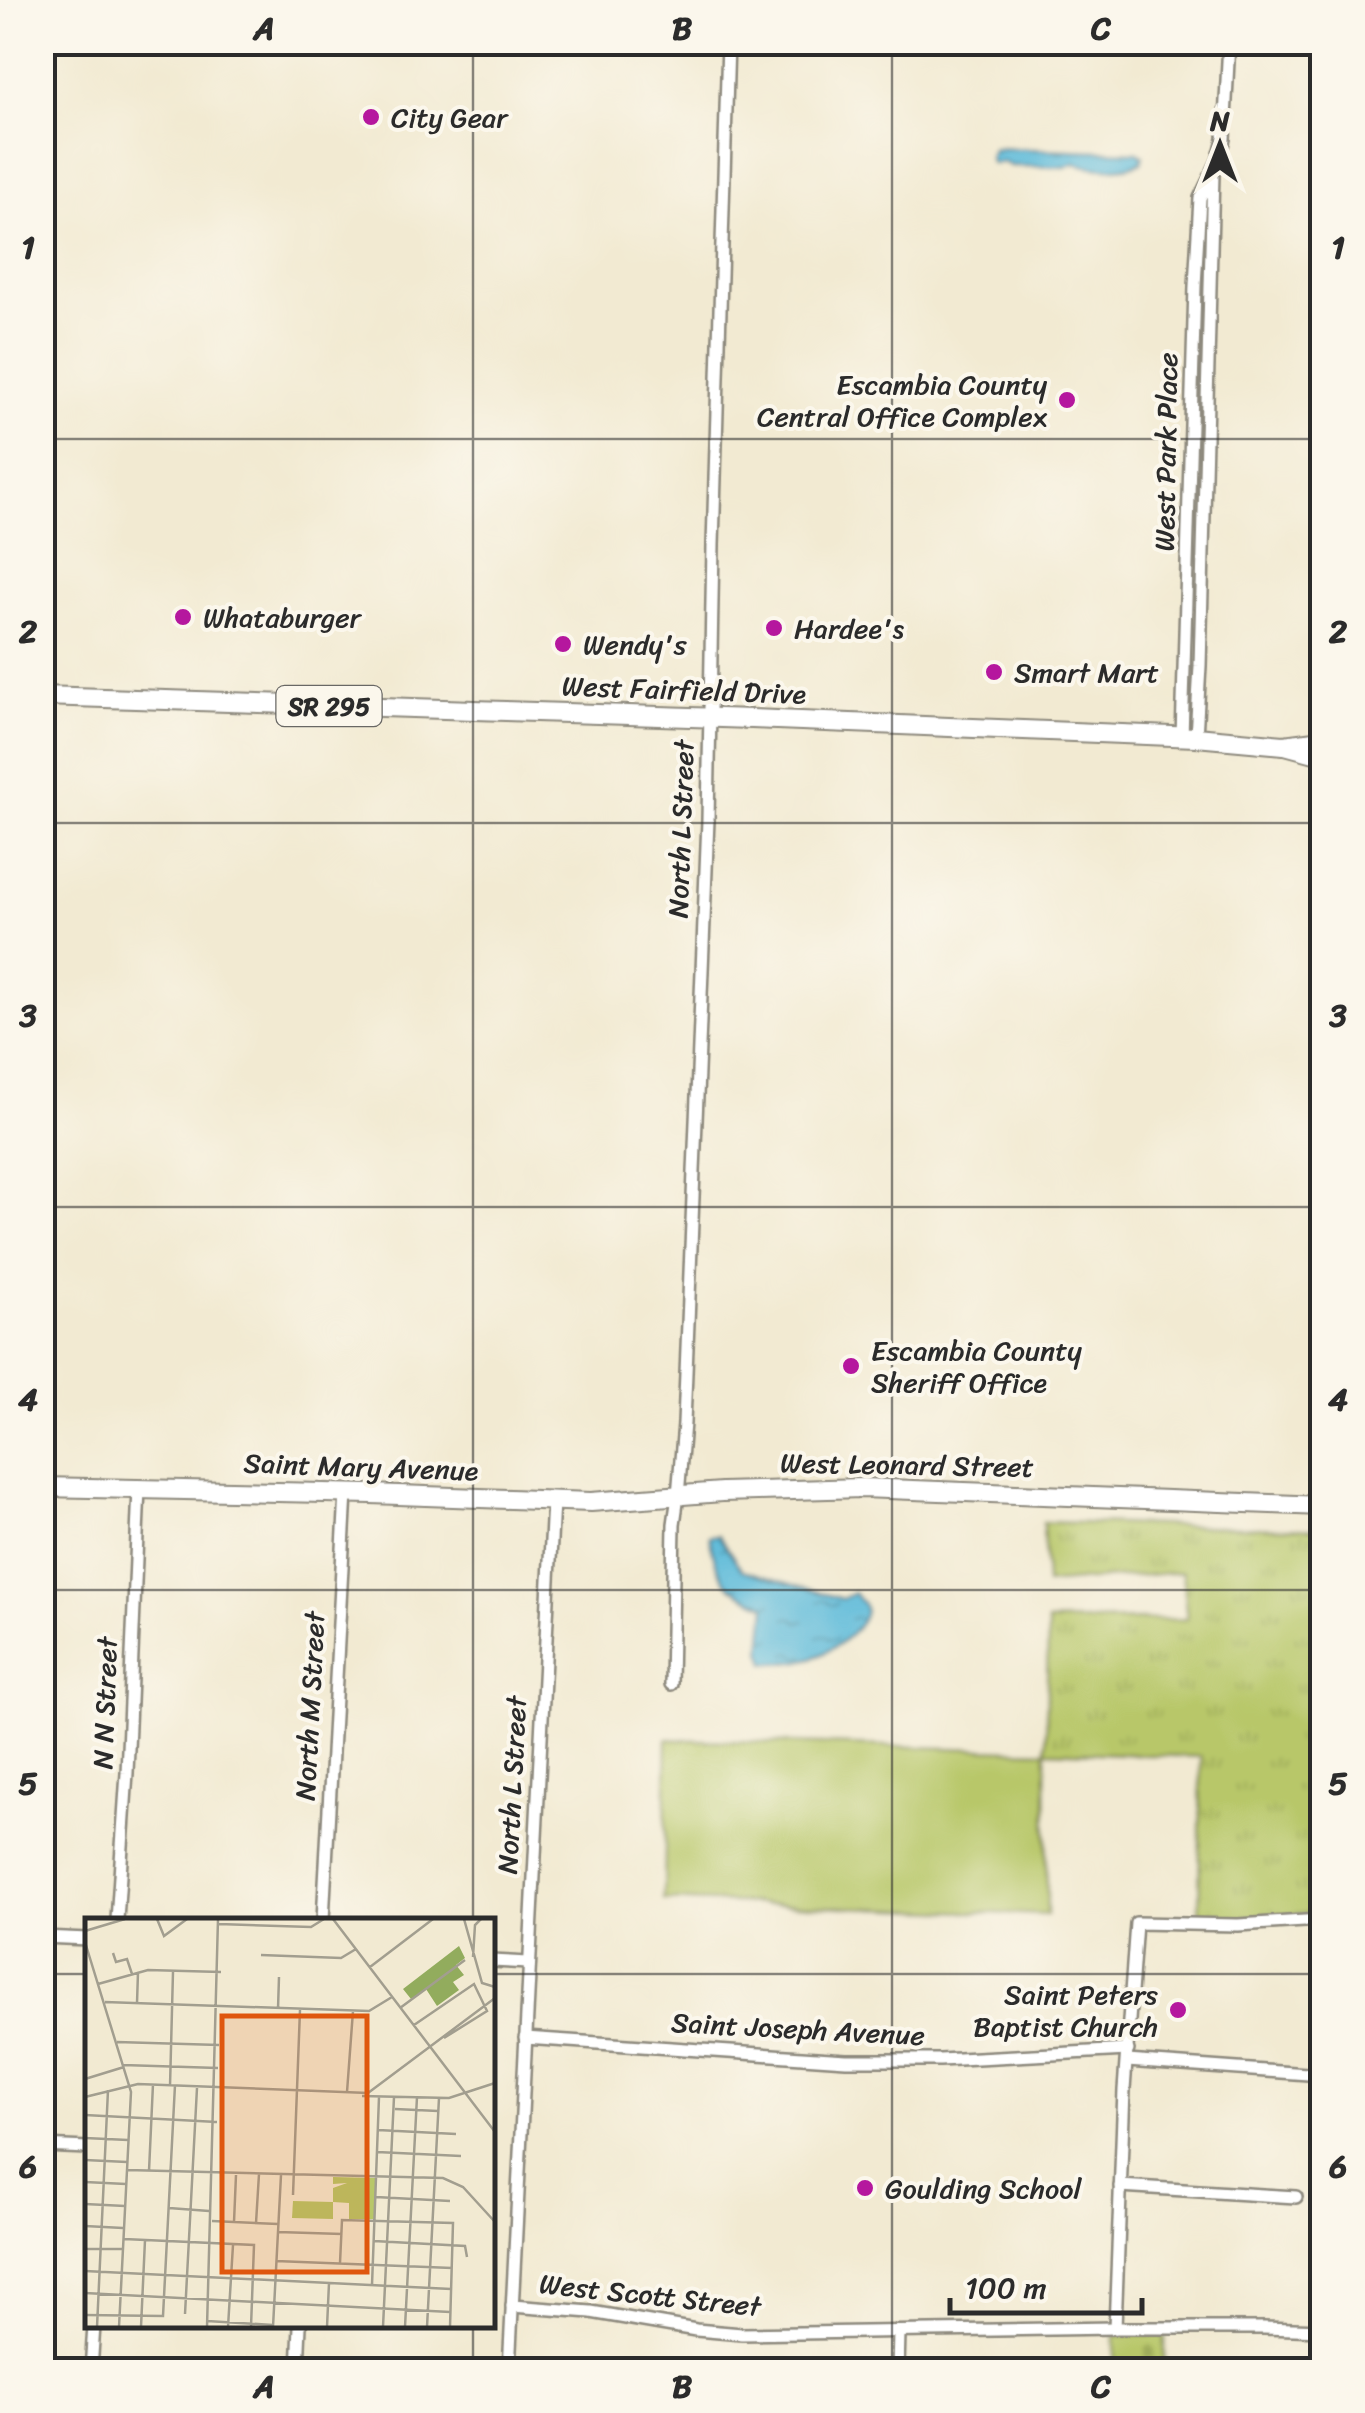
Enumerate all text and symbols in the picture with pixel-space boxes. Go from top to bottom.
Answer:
text: A [252,0,275,57]
text: B [672,0,692,57]
text: C [1090,0,1112,57]
place label: City Gear [391,93,509,142]
north arrow [1170,95,1270,195]
text: N [1209,96,1230,145]
marker: City Gear [360,106,382,128]
text: 1 [21,219,35,276]
text: 1 [1331,219,1345,276]
street label: West Park Place [1140,352,1192,552]
place label: Escambia County Central Office Complex [757,360,1048,441]
marker: Escambia County Central Office Complex [1056,389,1078,411]
place label: Whataburger [203,593,363,642]
text: 2 [19,603,38,660]
text: 2 [1329,603,1348,660]
place label: Hardee's [794,604,905,653]
marker: Whataburger [172,606,194,628]
marker: Hardee's [763,617,785,639]
place label: Wendy's [583,620,687,669]
marker: Wendy's [552,633,574,655]
place label: Smart Mart [1014,648,1159,697]
street label: West Fairfield Drive [561,661,807,719]
marker: Smart Mart [983,661,1005,683]
road number: SR 295 [276,686,382,726]
street label: North L Street [653,737,709,919]
text: 3 [18,987,37,1044]
text: 3 [1328,987,1347,1044]
place label: Escambia County Sheriff Office [871,1326,1082,1407]
marker: Escambia County Sheriff Office [840,1355,862,1377]
text: 4 [18,1371,38,1428]
text: 4 [1328,1371,1348,1428]
street label: Saint Mary Avenue [243,1438,479,1496]
street label: West Leonard Street [780,1438,1034,1492]
street label: North M Street [281,1609,340,1802]
street label: N N Street [78,1634,132,1770]
street label: North L Street [483,1693,541,1875]
text: 5 [18,1755,38,1812]
text: 5 [1328,1755,1348,1812]
inset map [85,1918,495,2328]
place label: Saint Peters Baptist Church [973,1970,1158,2051]
street label: Saint Joseph Avenue [670,1998,926,2060]
marker: Saint Peters Baptist Church [1167,1999,1189,2021]
text: 6 [19,2138,37,2195]
text: 6 [1329,2138,1347,2195]
place label: Goulding School [885,2164,1082,2213]
marker: Goulding School [854,2177,876,2199]
scale bar [950,2253,1142,2315]
street label: West Scott Street [537,2259,765,2331]
text: 100 m [965,2261,1047,2315]
text: A [252,2358,275,2413]
text: B [672,2358,692,2413]
text: C [1090,2358,1112,2413]

